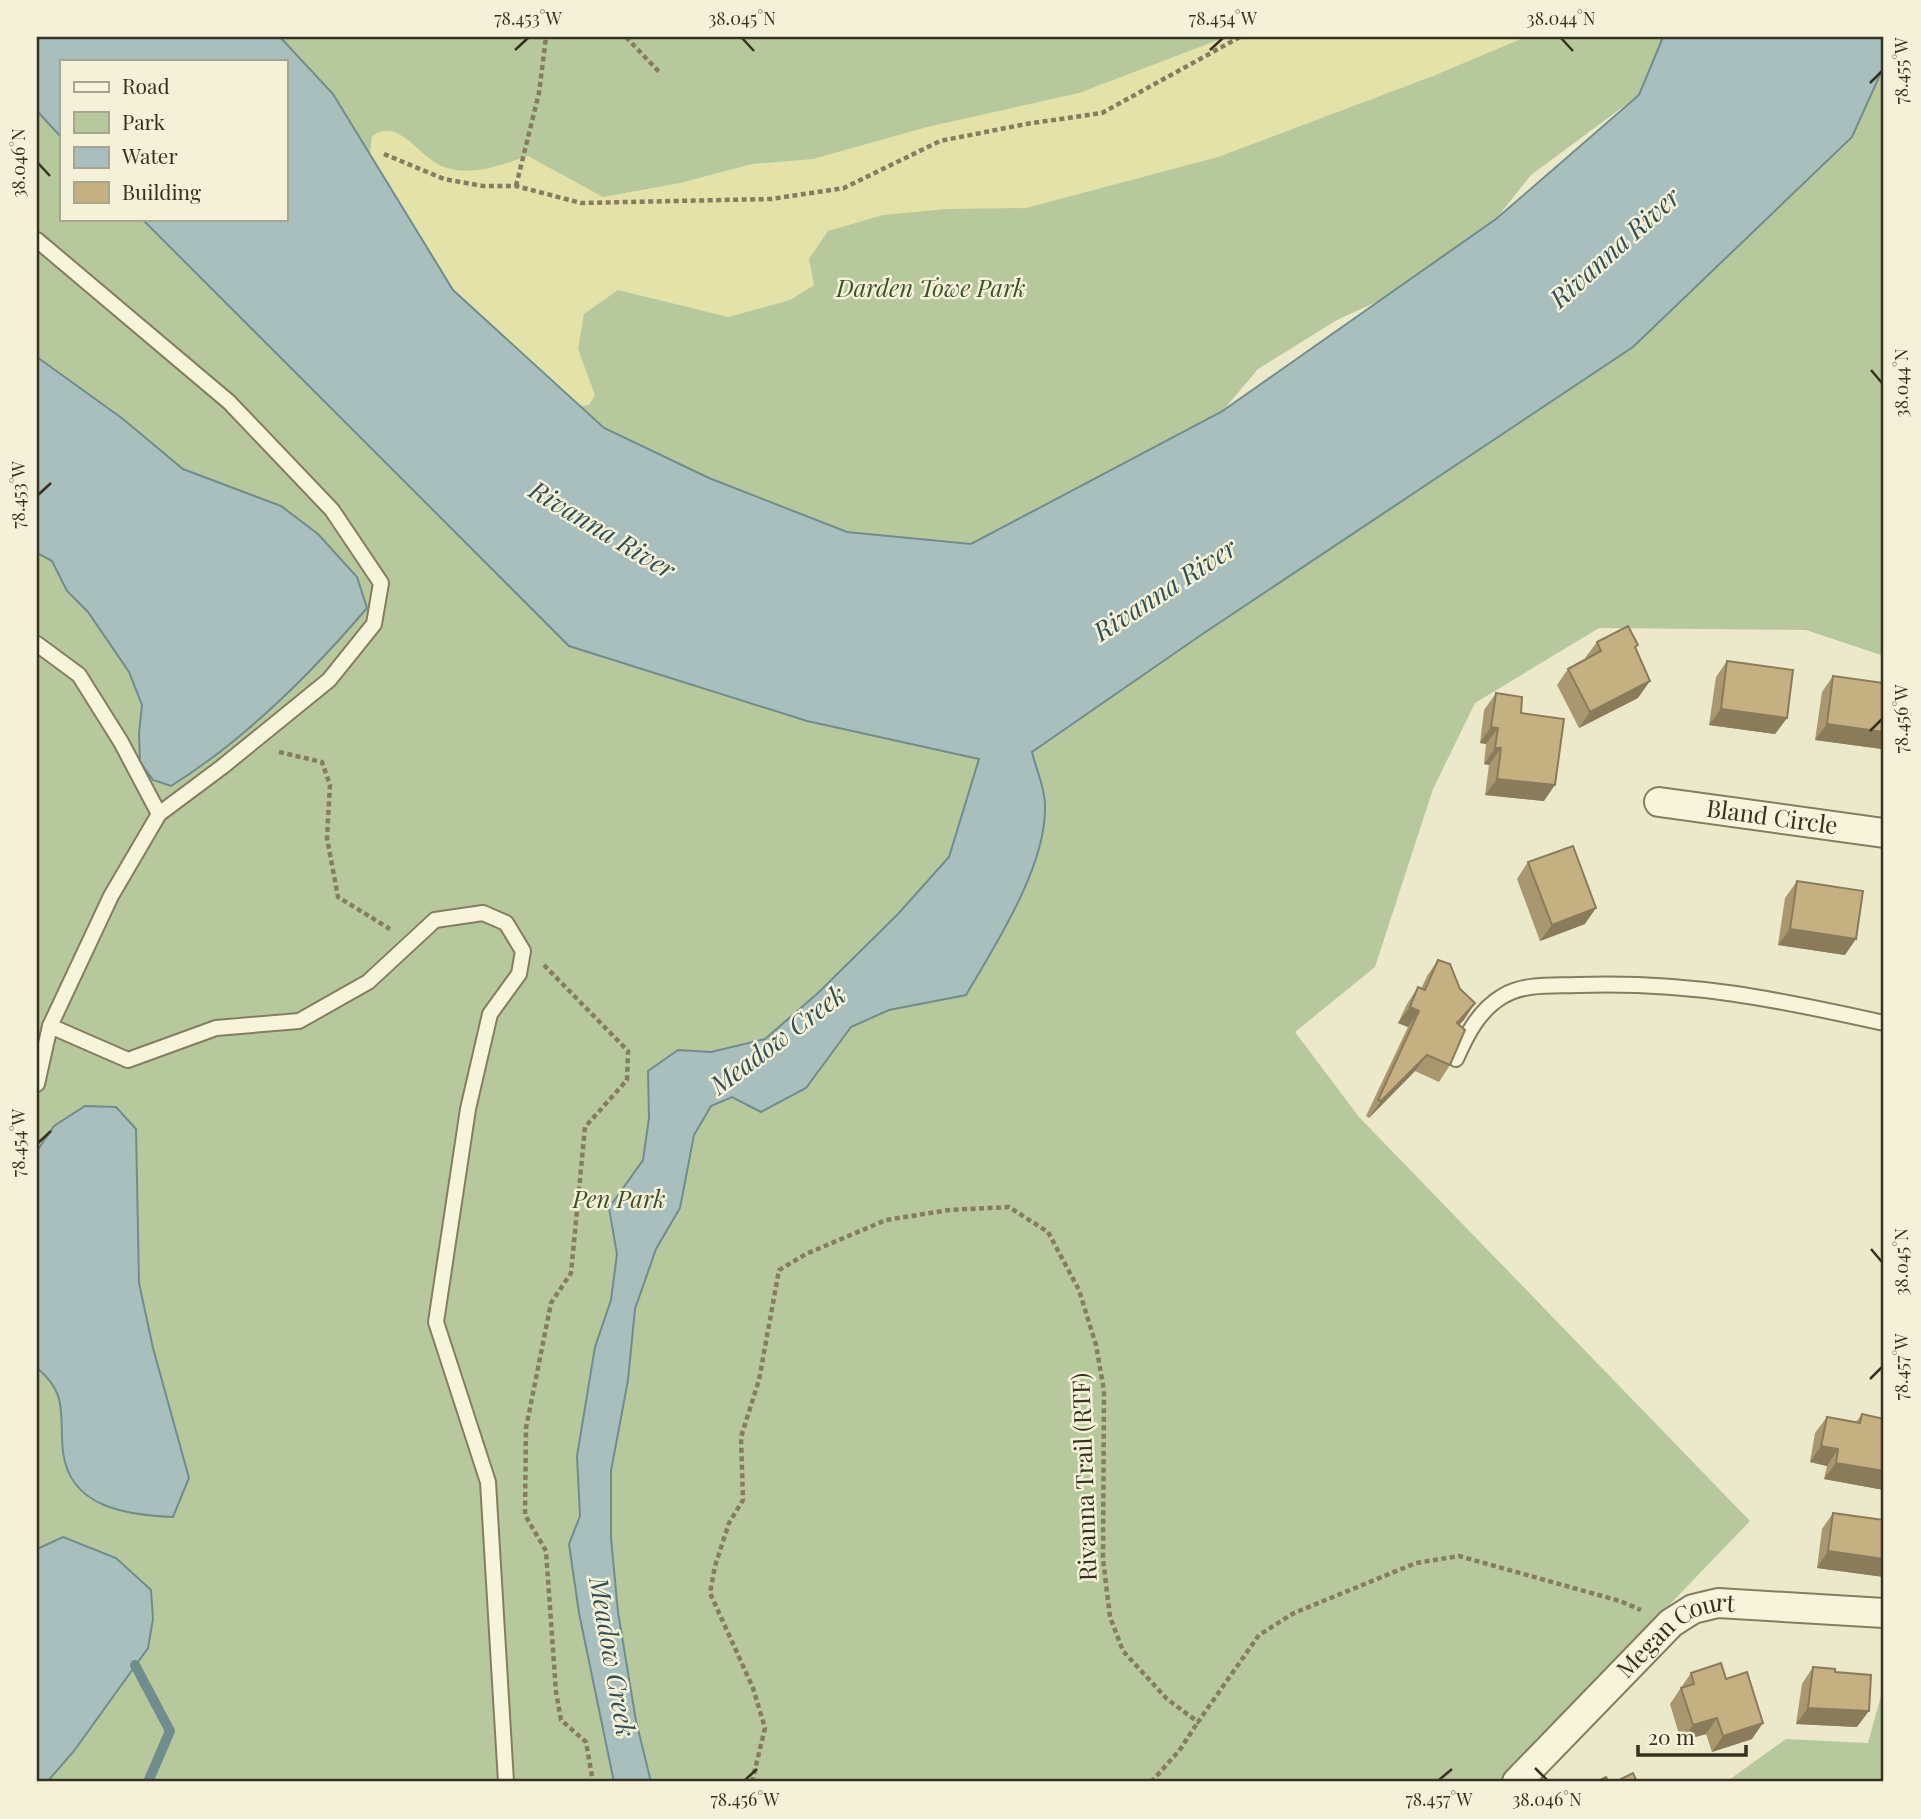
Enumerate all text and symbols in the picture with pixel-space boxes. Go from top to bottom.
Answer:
text: 78.453°W [494,6,562,30]
text: 38.045°N [708,6,776,30]
text: 78.454°W [1189,6,1258,30]
text: 38.044°N [1527,6,1596,30]
text: 78.455°W [1889,37,1913,105]
legend [60,60,287,220]
text: Road [122,71,170,99]
text: Park [122,107,166,135]
text: 38.046°N [6,128,30,198]
text: Water [121,141,178,169]
text: Building [122,177,201,205]
water label: Rivanna River [1541,178,1687,315]
park label: Darden Towe Park [835,271,1026,303]
text: 38.044°N [1889,348,1913,417]
text: 78.453°W [6,461,30,529]
water label: Rivanna River [523,471,683,586]
water label: Rivanna River [1085,529,1243,649]
text: 78.456°W [1889,684,1913,753]
street label: Bland Circle [1705,791,1840,840]
water label: Meadow Creek [701,976,852,1102]
text: 78.454°W [6,1108,30,1177]
park label: Pen Park [571,1182,666,1214]
text: 38.045°N [1889,1228,1913,1296]
text: 78.457°W [1889,1333,1913,1401]
street label: Rivanna Trail (RTF) [1063,1373,1103,1582]
water label: Meadow Creek [582,1573,645,1739]
street label: Megan Court [1608,1585,1736,1684]
scale bar [1638,1714,1746,1758]
text: 20 m [1648,1722,1695,1750]
text: 78.456°W [711,1787,780,1811]
text: 78.457°W [1405,1787,1473,1811]
text: 38.046°N [1512,1787,1582,1811]

